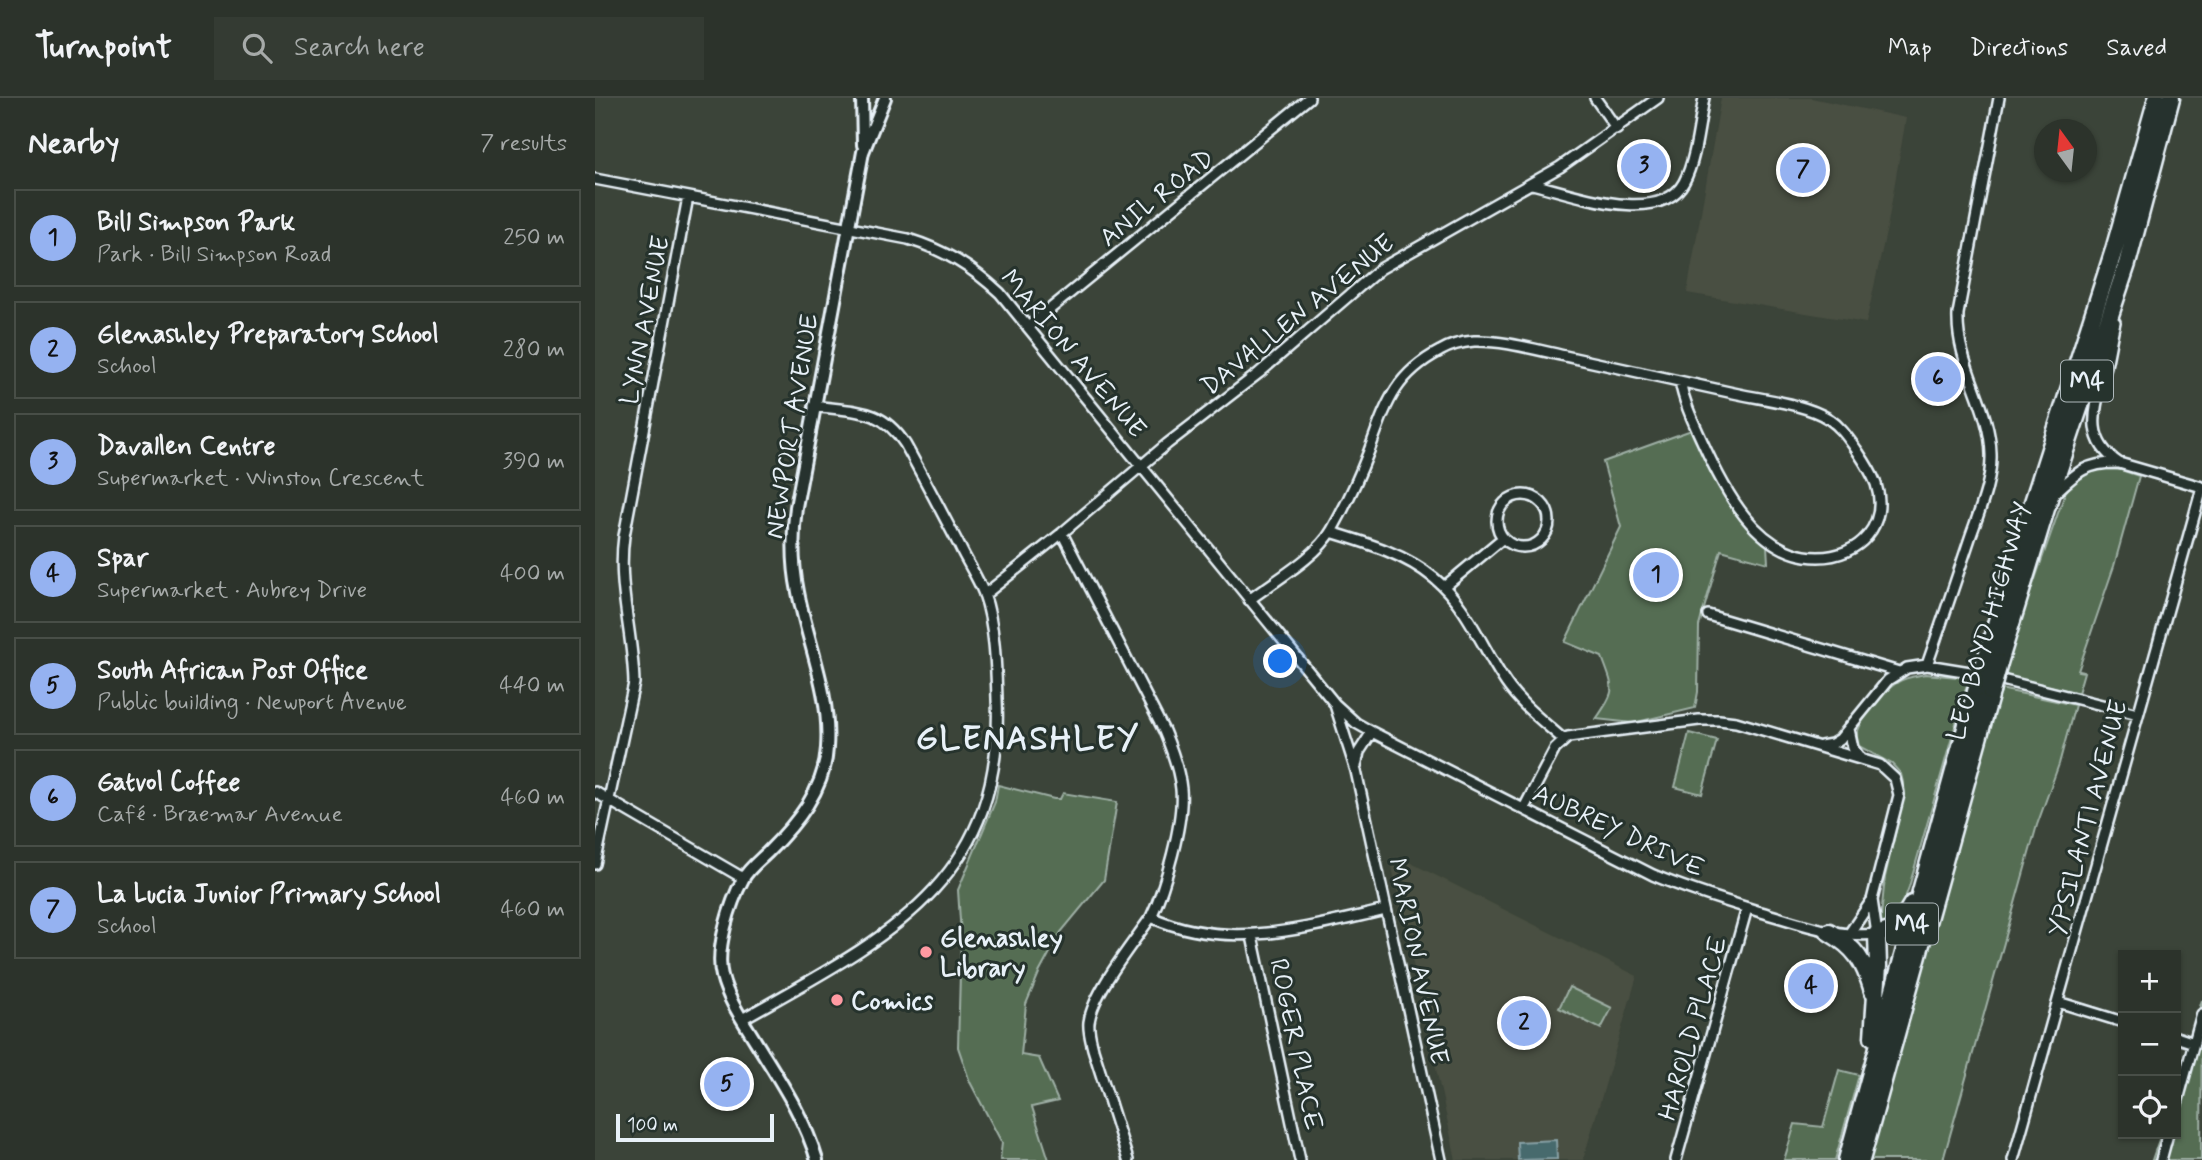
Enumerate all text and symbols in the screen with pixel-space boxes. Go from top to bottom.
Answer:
search box [214,17,704,80]
text: Turnpoint [35,26,172,70]
icon: search [238,29,276,67]
text: Search here [294,31,425,65]
text: Map [1888,33,1932,64]
text: Directions [1970,33,2068,64]
text: Saved [2106,33,2167,64]
north arrow [2034,119,2097,182]
text: Nearby [28,124,119,163]
text: 7 results [480,129,567,159]
pin: 3 [1621,140,1667,192]
street label: ANIL ROAD [1093,142,1222,255]
pin: 7 [1780,144,1826,196]
text: Bill Simpson Park [97,206,295,240]
text: 1 [48,223,58,253]
text: 250 m [503,223,565,253]
street label: DAVALLEN AVENUE [1194,227,1402,404]
street label: LYNN AVENUE [613,233,679,408]
text: Park · Bill Simpson Road [97,240,331,270]
street label: MARION AVENUE [992,263,1153,446]
street label: NEWPORT AVENUE [758,311,828,541]
text: Glenashley Preparatory School [97,318,439,352]
text: 2 [47,335,59,365]
text: 280 m [503,335,565,365]
text: School [97,352,157,382]
pin: 6 [1915,353,1961,405]
road number: M4 [2061,360,2113,402]
text: Davallen Centre [97,430,275,464]
text: 3 [48,447,58,477]
text: 390 m [503,447,565,477]
text: Supermarket · Winston Crescent [97,464,424,494]
street label: LEO BOYD HIGHWAY [1940,498,2040,745]
text: Spar [97,542,148,576]
pin: 1 [1633,549,1679,601]
text: 4 [46,559,60,589]
text: 400 m [500,559,565,589]
text: Supermarket · Aubrey Drive [97,576,367,606]
your location [1263,644,1297,678]
text: South African Post Office [97,654,368,688]
text: 5 [46,671,60,701]
text: 440 m [499,671,565,701]
text: Public building · Newport Avenue [97,688,407,718]
street label: YPSILANTI AVENUE [2041,696,2137,941]
district label: GLENASHLEY [916,718,1140,762]
text: Gatvol Coffee [97,766,241,800]
street label: AUBREY DRIVE [1527,777,1709,886]
text: 6 [47,783,59,813]
text: 460 m [501,783,565,813]
text: Café · Braemar Avenue [97,800,343,830]
street label: MARION AVENUE [1379,855,1456,1068]
text: La Lucia Junior Primary School [97,878,441,912]
text: 7 [46,895,60,925]
text: 460 m [501,895,565,925]
road number: M4 [1886,904,1938,944]
text: School [97,912,157,942]
place label: Glenashley Library [940,922,1063,986]
street label: HAROLD PLACE [1651,932,1737,1125]
marker: Glenashley Library [918,944,934,960]
map controls [2118,950,2181,1139]
button: + [2118,950,2181,1013]
street label: ROGER PLACE [1260,955,1330,1133]
pin: 4 [1788,960,1834,1012]
place label: Comics [851,985,934,1019]
marker: Comics [829,992,845,1008]
pin: 2 [1501,997,1547,1049]
button: − [2118,1013,2181,1076]
pin: 5 [704,1058,750,1110]
button: locate [2118,1076,2181,1139]
scale bar [616,1111,773,1143]
text: 100 m [627,1113,678,1138]

